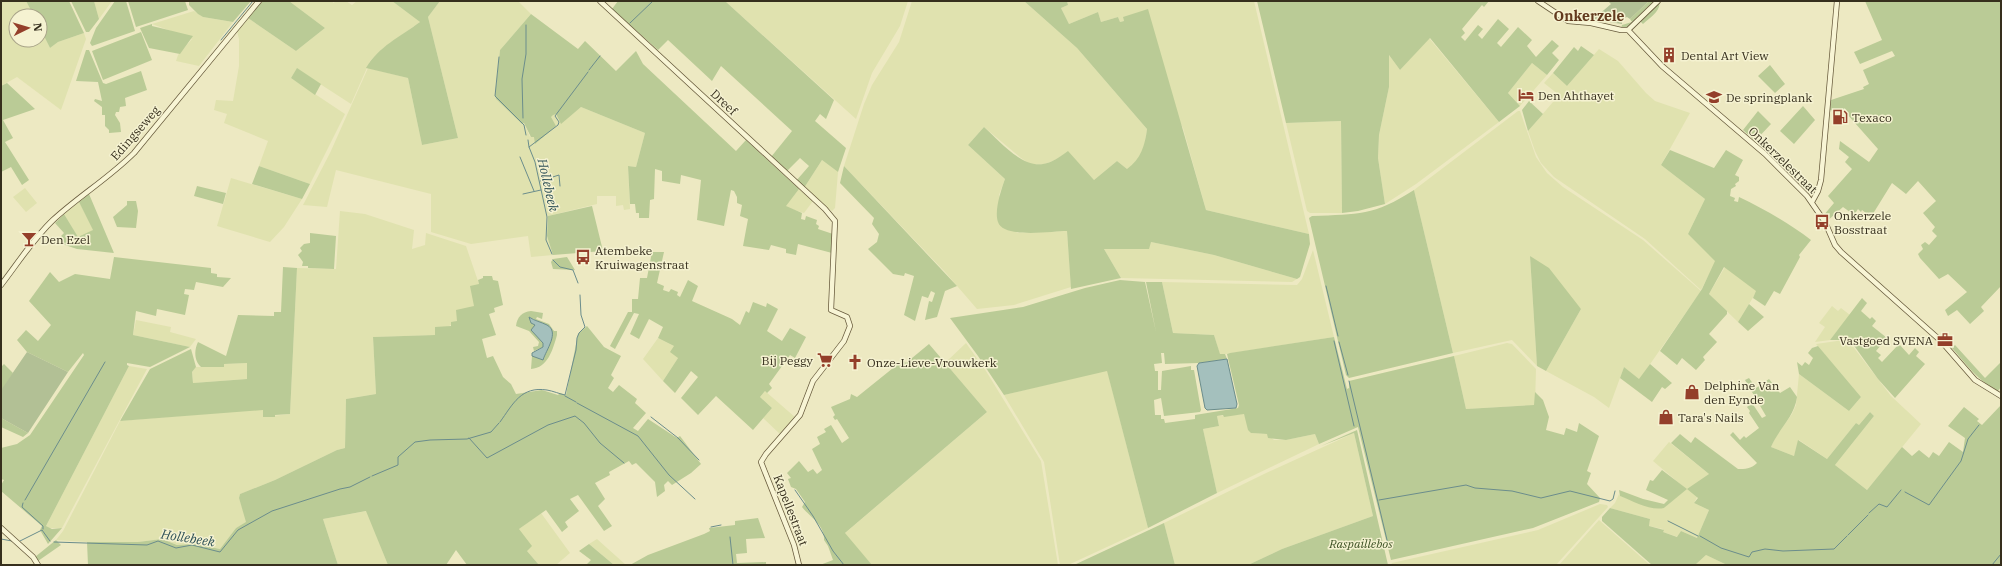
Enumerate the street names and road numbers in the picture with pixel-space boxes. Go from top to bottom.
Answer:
street label: Dreef [708,86,741,119]
street label: Edingseweg [107,102,163,163]
street label: Onkerzelestraat [1745,123,1821,197]
street label: Kapellestraat [771,472,811,548]

